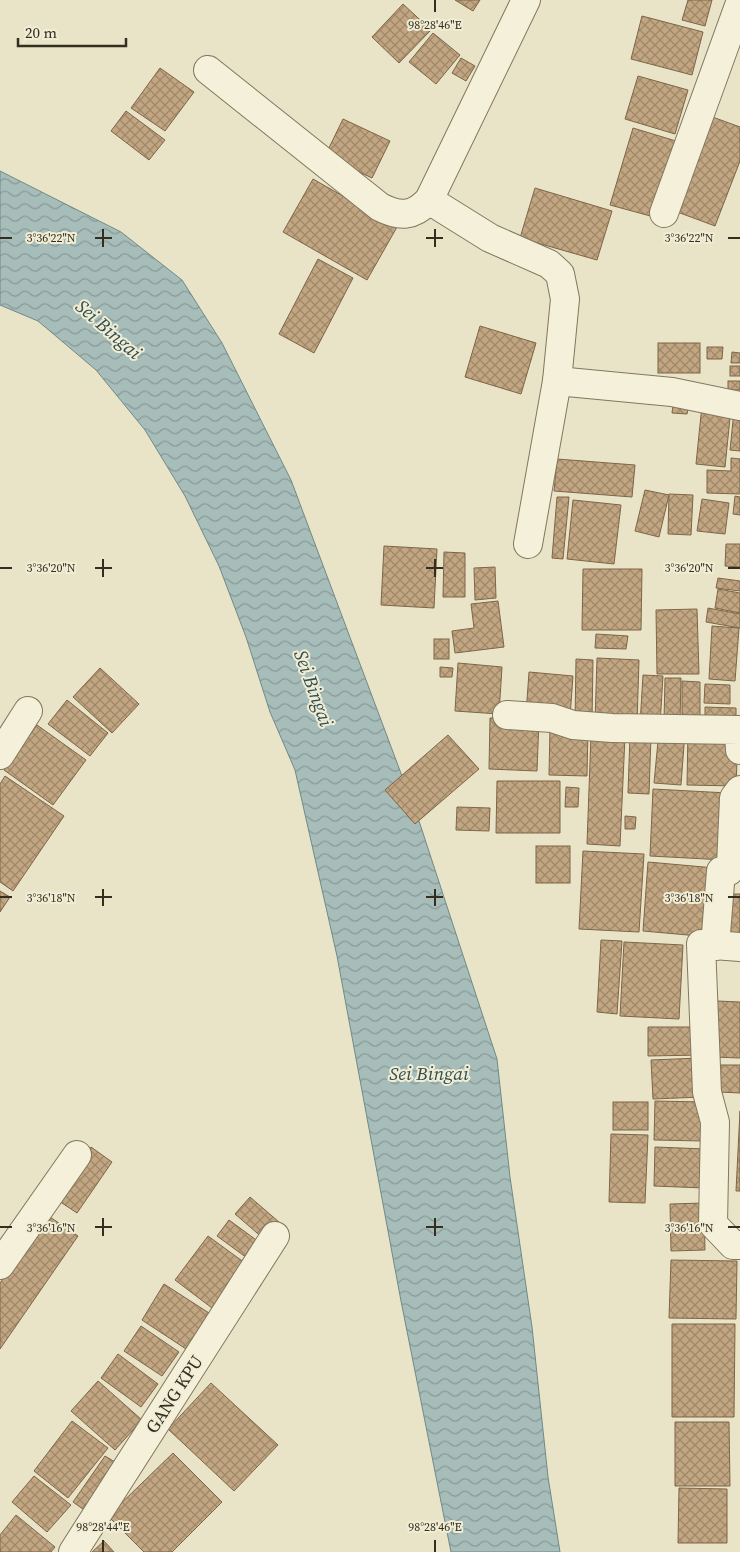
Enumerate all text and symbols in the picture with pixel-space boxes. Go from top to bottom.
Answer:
scale bar [18,15,125,47]
text: 98°28'46"E [408,17,462,33]
text: 20 m [25,22,57,43]
text: 3°36'22"N [26,230,76,246]
text: 3°36'22"N [664,230,714,246]
water label: Sei Bingai [70,293,148,365]
text: 3°36'20"N [26,560,76,576]
text: 3°36'20"N [664,560,714,576]
water label: Sei Bingai [288,646,340,730]
text: 3°36'18"N [26,890,76,906]
text: 3°36'18"N [664,890,714,906]
water label: Sei Bingai [389,1060,469,1086]
text: 3°36'16"N [26,1220,76,1236]
text: 3°36'16"N [664,1220,714,1236]
street label: GANG KPU [139,1350,209,1438]
text: 98°28'44"E [76,1519,130,1535]
text: 98°28'46"E [408,1519,462,1535]

